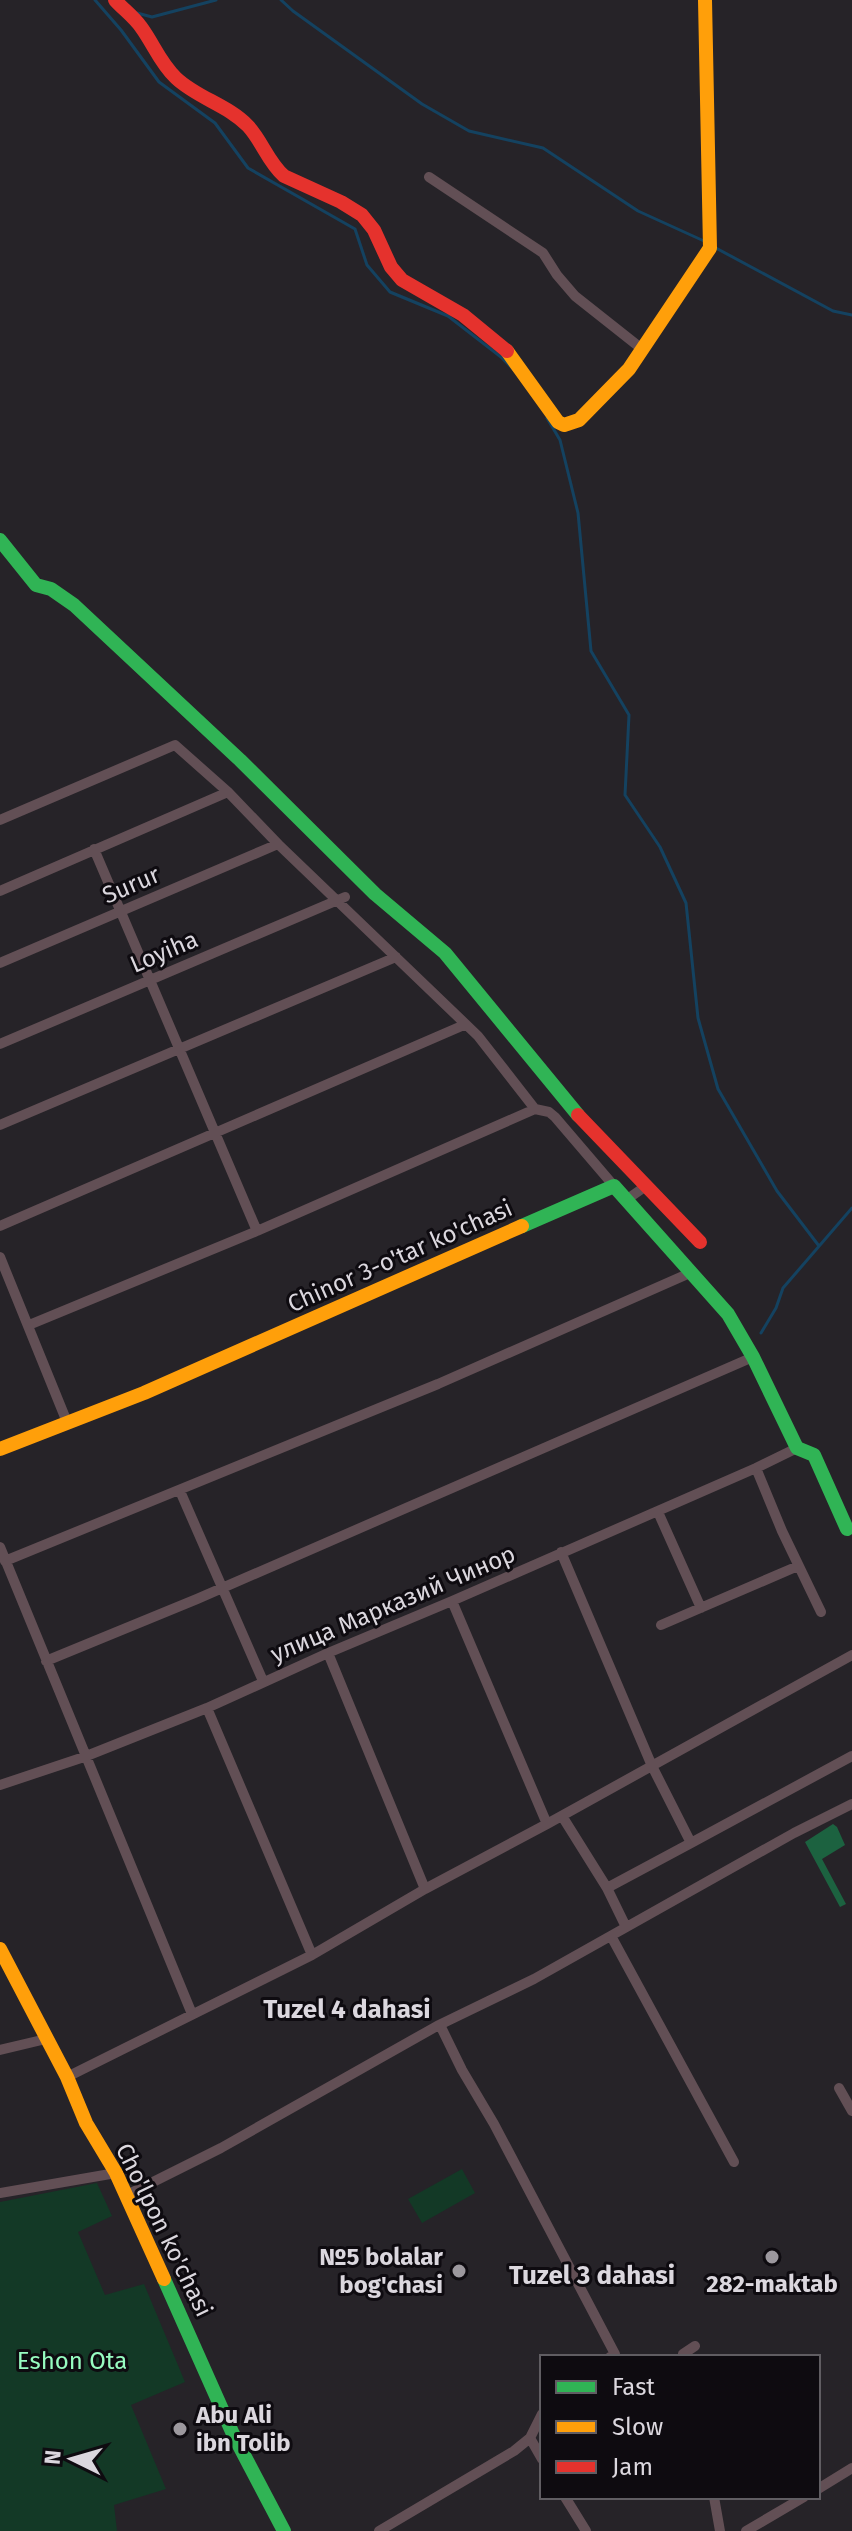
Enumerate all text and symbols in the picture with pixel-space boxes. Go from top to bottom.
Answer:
street label: Surur [98,860,165,910]
street label: Loyiha [126,925,202,979]
street label: Chinor 3-o'tar ko'chasi [283,1194,517,1318]
street label: улица Марказий Чинор [266,1540,520,1668]
district label: Tuzel 4 dahasi [263,1994,431,2025]
street label: Cho'lpon ko'chasi [110,2139,218,2321]
place label: №5 bolalar bog'chasi [319,2243,443,2299]
marker: 282-maktab [763,2248,781,2266]
district label: Tuzel 3 dahasi [509,2260,675,2291]
marker: №5 bolalar bog'chasi [450,2262,468,2280]
place label: 282-maktab [706,2270,838,2298]
park label: Eshon Ota [17,2347,127,2375]
legend [540,2355,820,2499]
text: Fast [612,2373,655,2401]
place label: Abu Ali ibn Tolib [195,2401,291,2457]
text: Slow [612,2413,663,2441]
north arrow [32,2419,112,2499]
marker: Abu Ali ibn Tolib [171,2420,189,2438]
text: N [38,2449,67,2466]
text: Jam [612,2453,653,2481]

